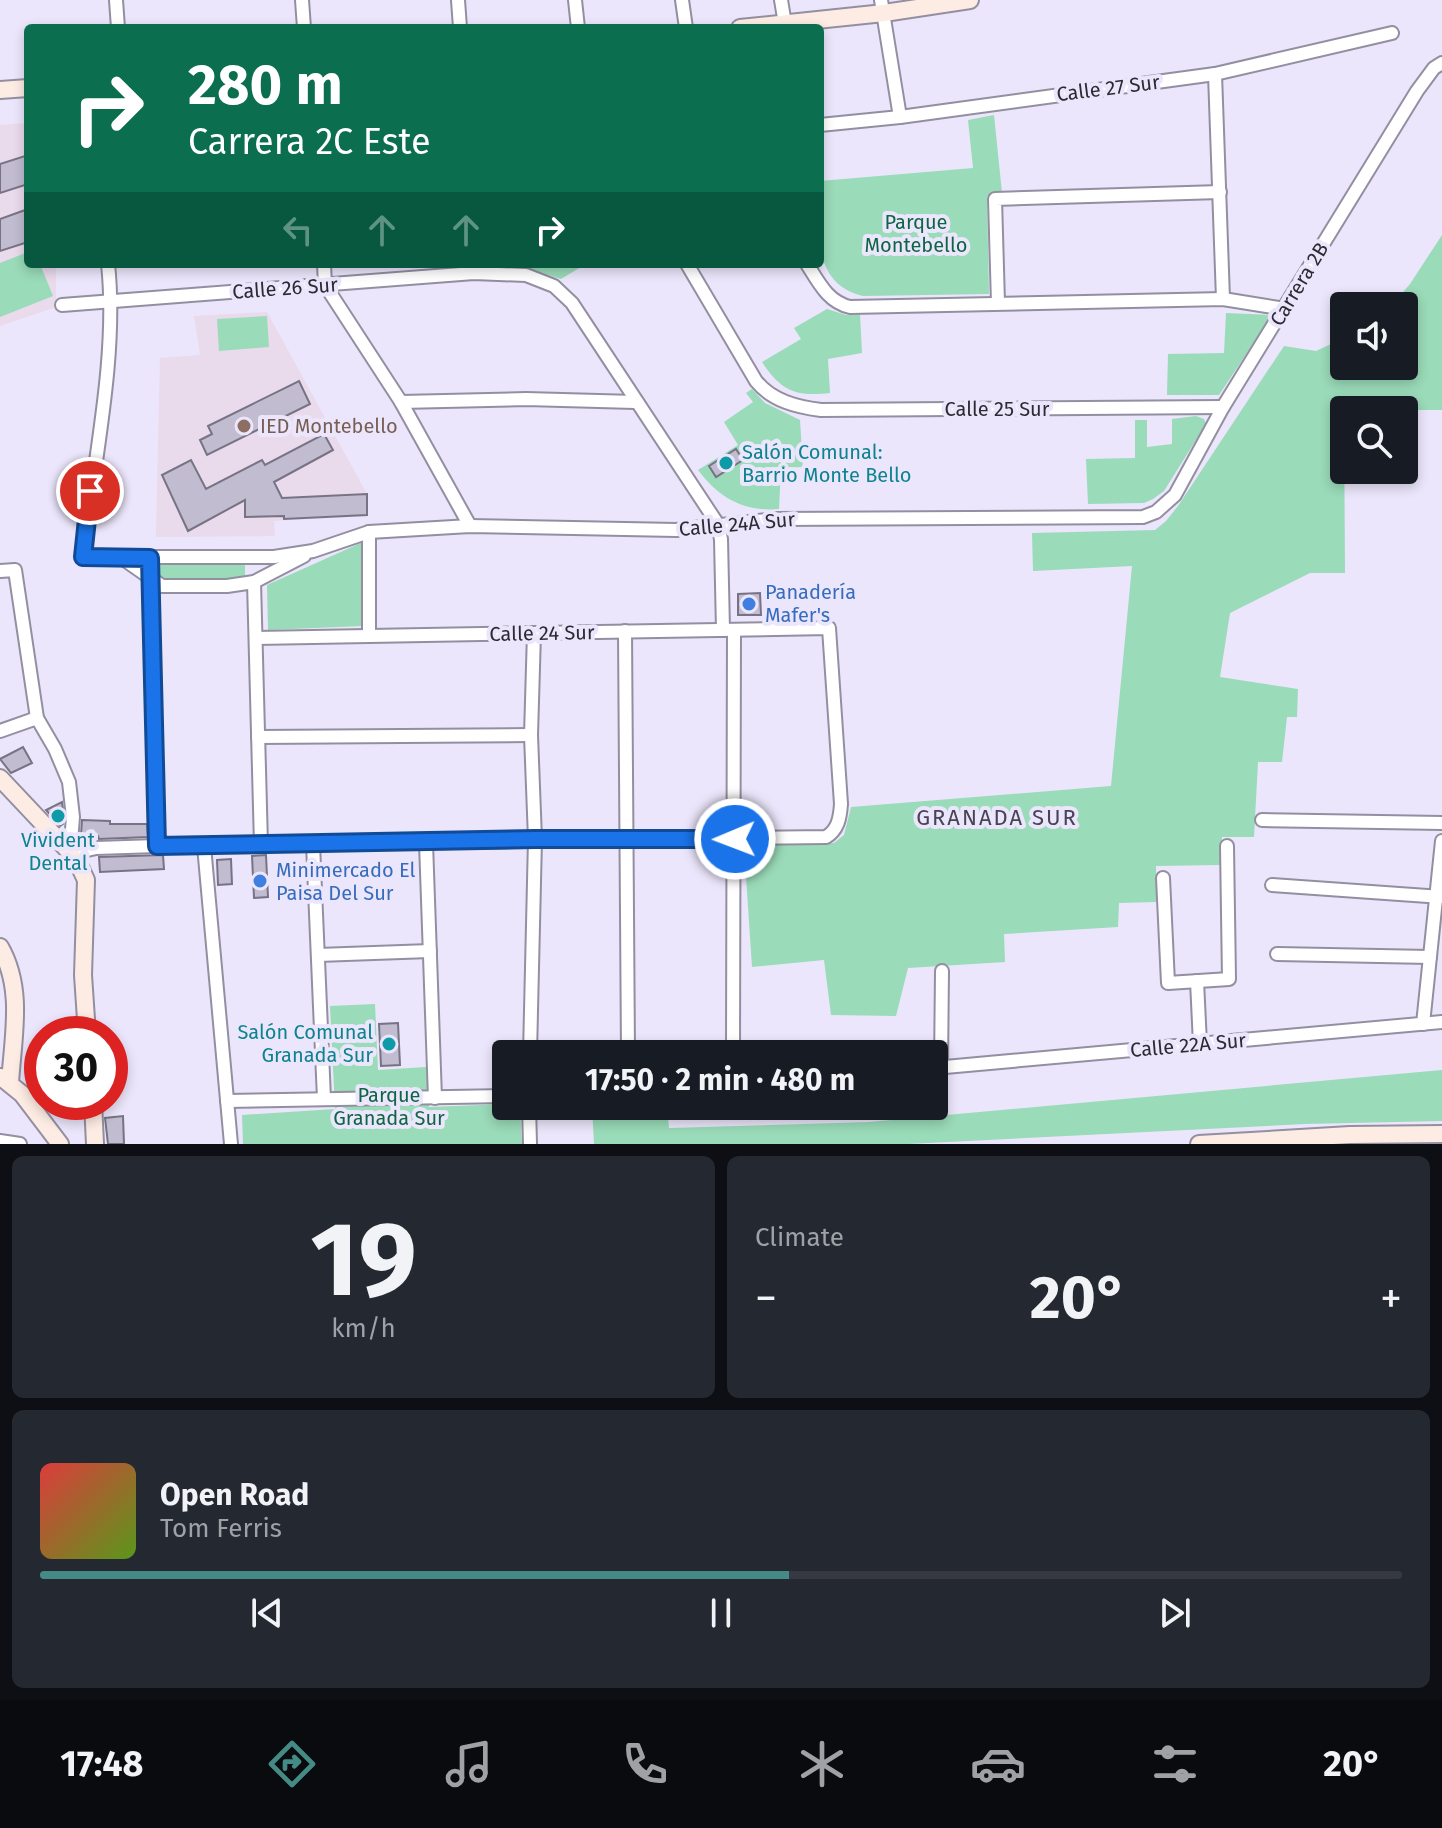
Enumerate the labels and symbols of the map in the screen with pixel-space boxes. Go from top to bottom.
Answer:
street label: Calle 27 Sur [1055,70,1161,106]
park label: Parque Montebello [865,210,967,257]
street label: Carrera 2B [1265,238,1333,330]
street label: Calle 26 Sur [231,272,339,304]
street label: Calle 25 Sur [945,397,1050,421]
place label: IED Montebello [260,414,398,438]
marker: IED Montebello [235,417,253,435]
place label: Salón Comunal: Barrio Monte Bello [742,440,912,487]
marker: Salón Comunal: Barrio Monte Bello [717,454,735,472]
pin [56,457,124,525]
street label: Calle 24A Sur [678,507,796,541]
place label: Panadería Mafer's [765,580,856,627]
marker: Panadería Mafer's [740,595,758,613]
street label: Calle 24 Sur [489,620,595,646]
position arrow [693,797,777,881]
district label: GRANADA SUR [916,804,1078,831]
marker: Vivident Dental [49,807,67,825]
place label: Vivident Dental [21,828,96,875]
place label: Minimercado El Paisa Del Sur [276,858,415,905]
marker: Minimercado El Paisa Del Sur [251,872,269,890]
speed limit sign: 30 [24,1016,128,1120]
place label: Salón Comunal Granada Sur [237,1020,373,1067]
street label: Calle 22A Sur [1129,1028,1247,1062]
marker: Salón Comunal Granada Sur [380,1035,398,1053]
park label: Parque Granada Sur [333,1083,445,1130]

